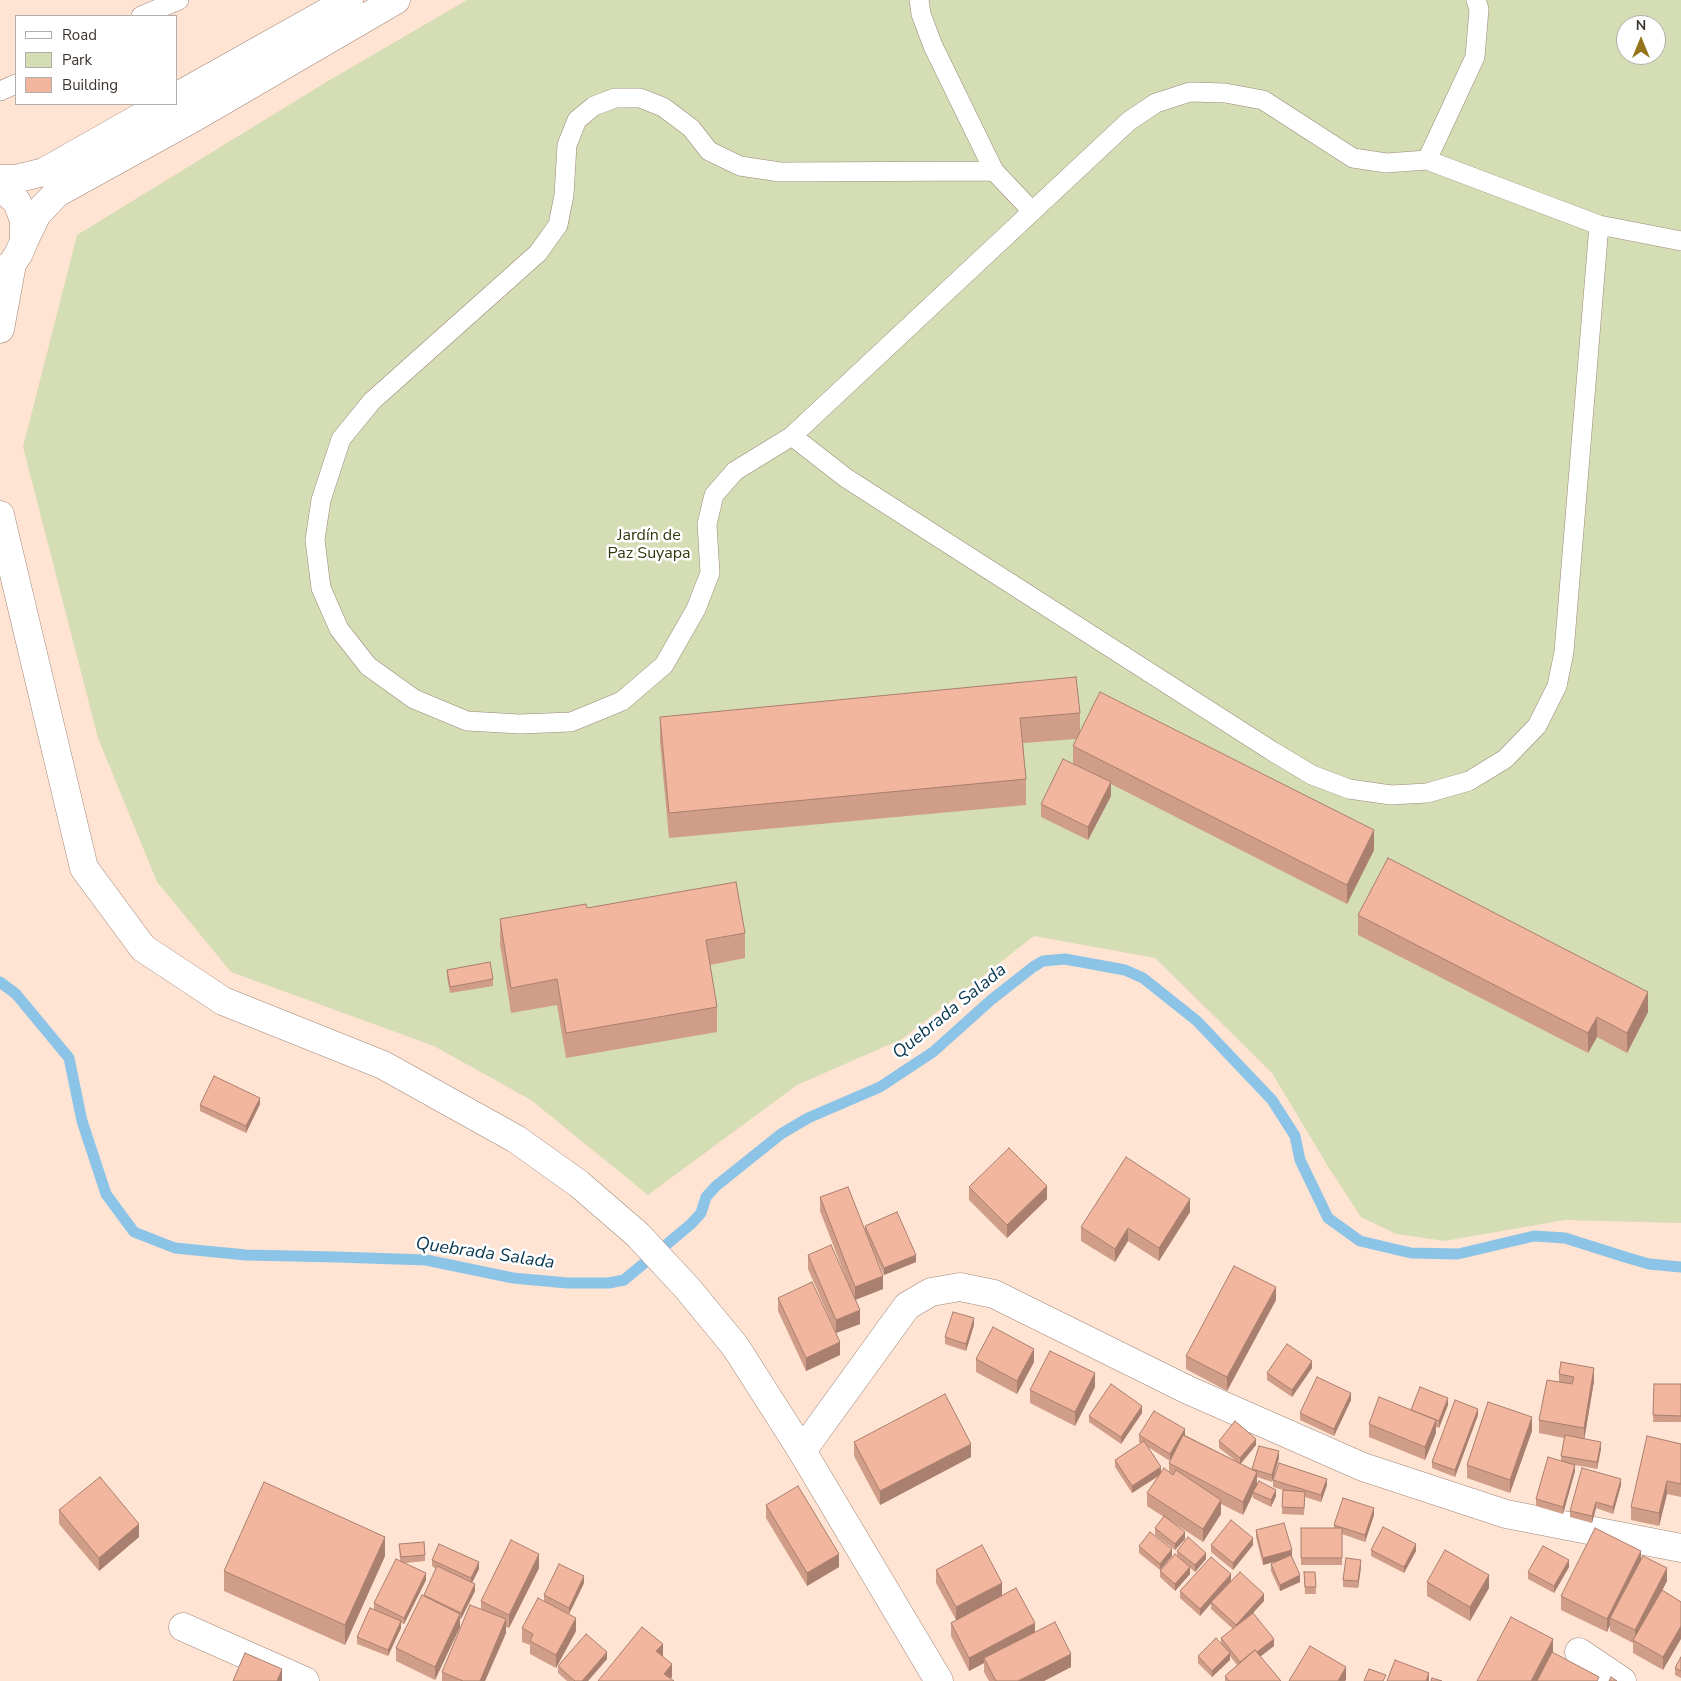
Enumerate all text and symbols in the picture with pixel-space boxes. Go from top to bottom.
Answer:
legend [15,15,178,105]
north arrow [1616,15,1666,65]
text: N [1636,16,1646,35]
text: Road [62,25,97,45]
text: Park [62,50,92,70]
text: Building [62,75,118,95]
park label: Jardín de Paz Suyapa [608,526,690,564]
water label: Quebrada Salada [889,960,1011,1064]
water label: Quebrada Salada [414,1234,556,1274]

